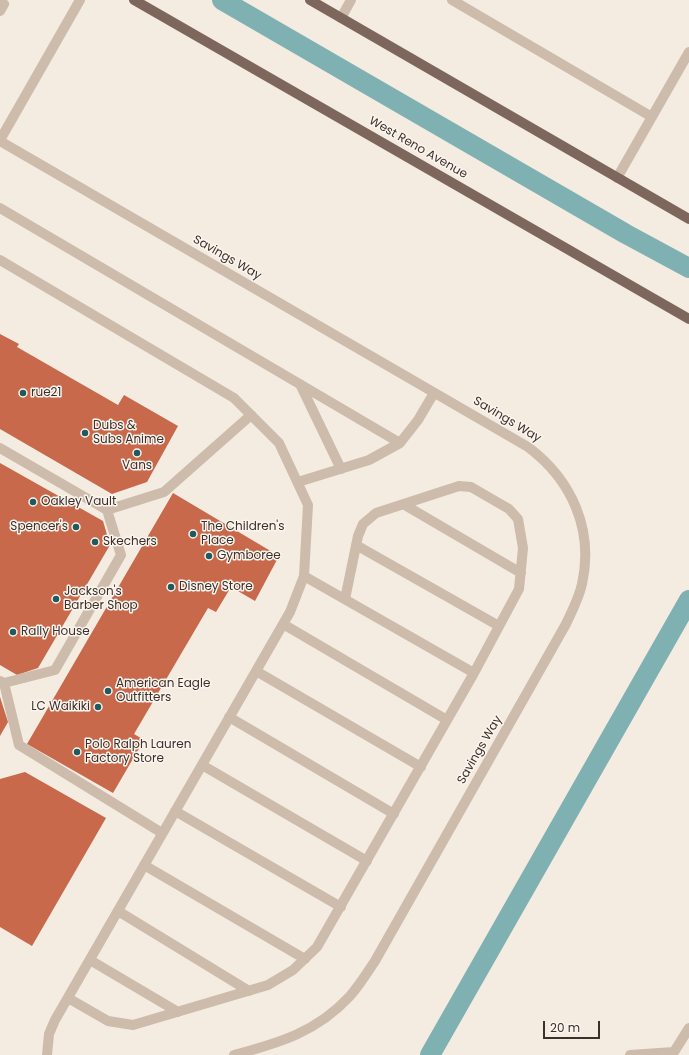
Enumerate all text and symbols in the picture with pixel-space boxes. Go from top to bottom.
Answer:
street label: West Reno Avenue [366,114,470,182]
street label: Savings Way [190,233,264,283]
place label: rue21 [31,386,61,400]
marker: rue21 [18,388,28,398]
street label: Savings Way [470,394,544,446]
place label: Dubs & Subs Anime [93,419,164,447]
marker: Dubs & Subs Anime [80,428,90,438]
marker: Vans [132,448,142,458]
place label: Vans [122,459,152,473]
place label: Oakley Vault [41,495,116,509]
marker: Oakley Vault [28,497,38,507]
place label: Spencer's [10,520,68,534]
place label: The Children's Place [201,520,285,548]
marker: Spencer's [71,522,81,532]
marker: The Children's Place [188,529,198,539]
place label: Skechers [103,535,157,549]
marker: Skechers [90,537,100,547]
place label: Gymboree [217,549,281,563]
marker: Gymboree [204,551,214,561]
place label: Disney Store [179,580,253,594]
marker: Disney Store [166,582,176,592]
place label: Jackson's Barber Shop [64,585,138,613]
marker: Jackson's Barber Shop [51,594,61,604]
place label: Rally House [21,625,90,639]
marker: Rally House [8,627,18,637]
place label: American Eagle Outfitters [116,677,210,705]
marker: American Eagle Outfitters [103,686,113,696]
place label: LC Waikiki [31,700,90,714]
marker: LC Waikiki [93,702,103,712]
street label: Savings Way [455,713,505,787]
place label: Polo Ralph Lauren Factory Store [85,738,191,766]
marker: Polo Ralph Lauren Factory Store [72,747,82,757]
scale bar [545,1013,602,1039]
text: 20 m [550,1019,580,1036]

